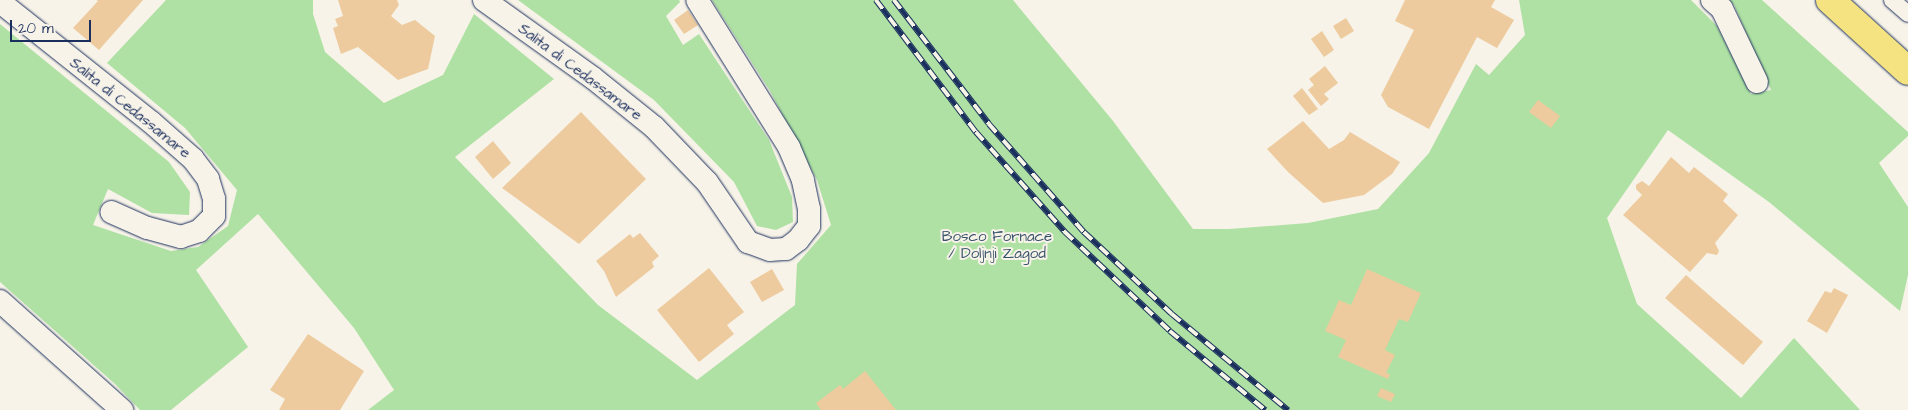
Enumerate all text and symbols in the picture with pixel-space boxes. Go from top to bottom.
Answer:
scale bar [12,10,94,42]
text: 20 m [18,18,54,39]
street label: Salita di Cedassamare [515,20,645,124]
street label: Salita di Cedassamare [66,54,194,162]
park label: Bosco Fornace / Doljnji Zagod [942,227,1052,262]

